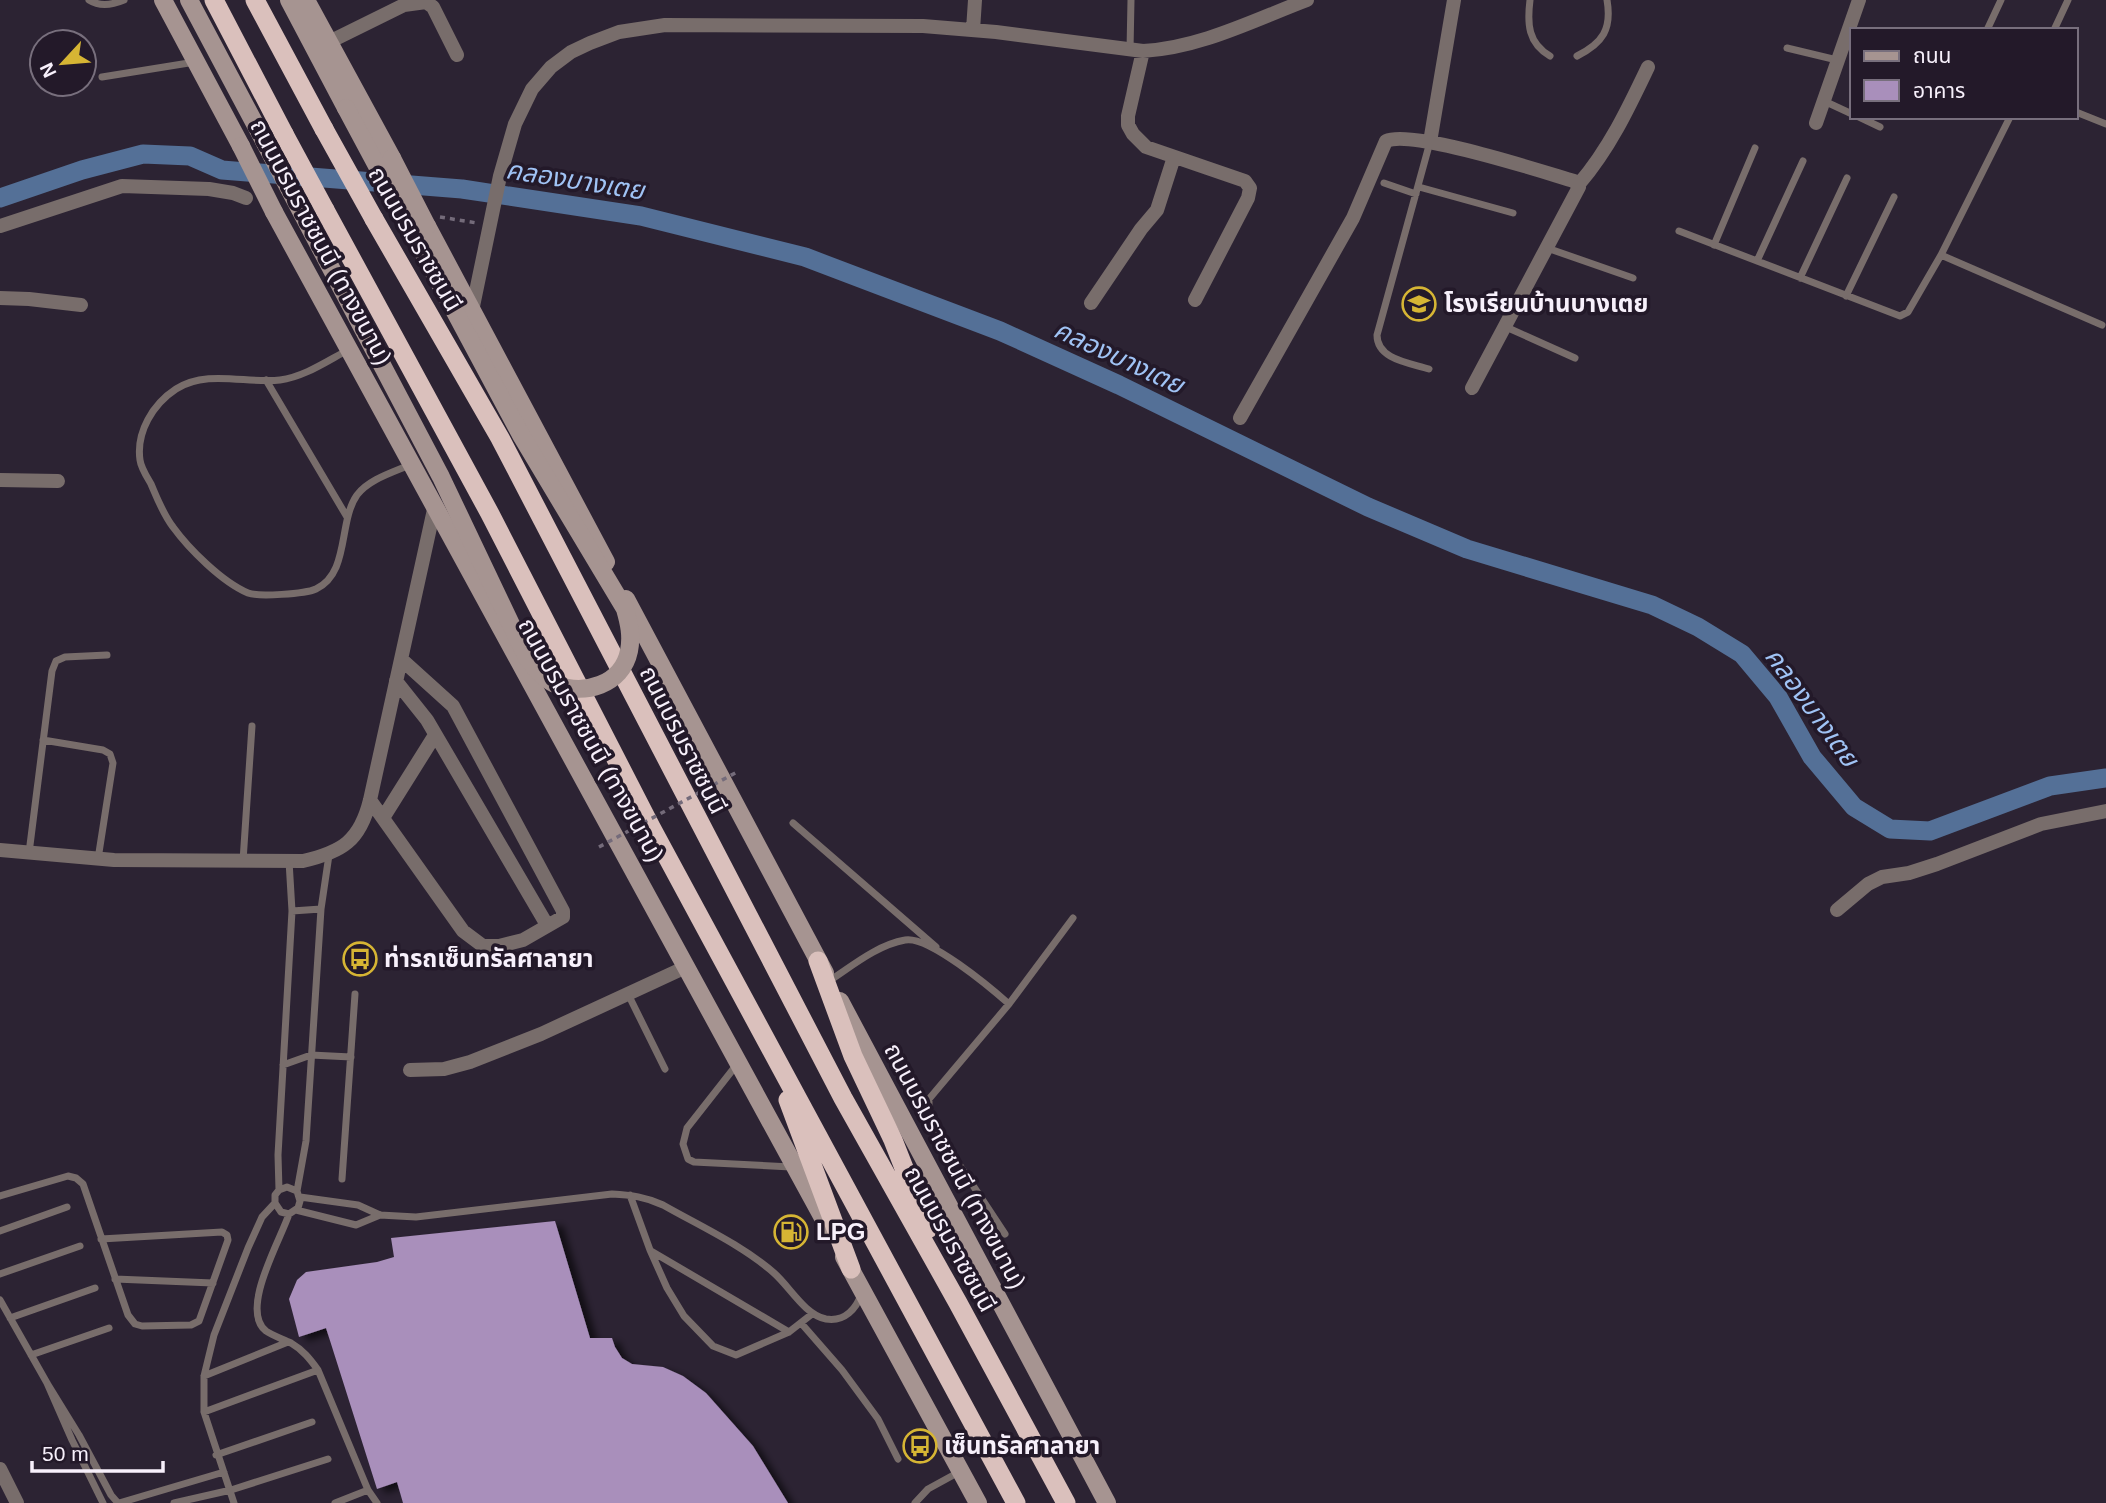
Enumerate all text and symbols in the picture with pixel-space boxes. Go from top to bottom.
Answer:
north arrow [28,28,98,98]
legend [1850,28,2078,119]
text: ถนน [1913,44,1951,67]
text: N [36,59,61,81]
text: อาคาร [1913,79,1965,102]
street label: ถนนบรมราชชนนี (ทางขนาน) [245,114,398,369]
water label: คลองบางเตย [504,154,648,206]
street label: ถนนบรมราชชนนี [363,162,468,316]
school or university icon: โรงเรียนบ้านบางเตย [1400,285,1438,323]
place label: โรงเรียนบ้านบางเตย [1444,290,1648,317]
water label: คลองบางเตย [1050,314,1190,401]
street label: ถนนบรมราชชนนี (ทางขนาน) [513,613,670,866]
water label: คลองบางเตย [1759,642,1866,773]
street label: ถนนบรมราชชนนี [635,661,732,818]
bus stop icon: ท่ารถเซ็นทรัลศาลายา [341,940,379,978]
place label: ท่ารถเซ็นทรัลศาลายา [384,945,593,972]
street label: ถนนบรมราชชนนี (ทางขนาน) [878,1038,1032,1294]
street label: ถนนบรมราชชนนี [898,1161,1002,1317]
fuel station icon: LPG [772,1213,810,1251]
place label: LPG [816,1218,865,1245]
bus stop icon: เซ็นทรัลศาลายา [901,1427,939,1465]
scale bar [32,1430,163,1474]
place label: เซ็นทรัลศาลายา [944,1432,1100,1459]
text: 50 m [42,1442,89,1465]

